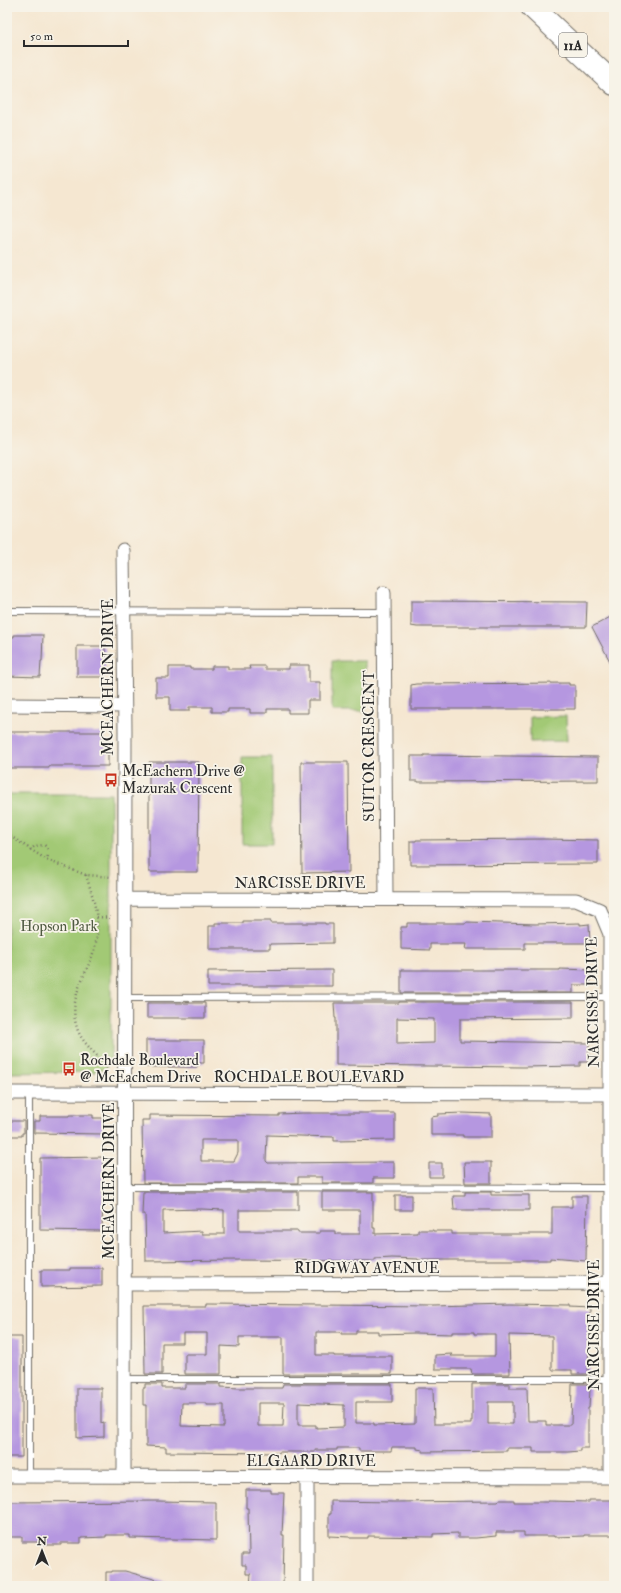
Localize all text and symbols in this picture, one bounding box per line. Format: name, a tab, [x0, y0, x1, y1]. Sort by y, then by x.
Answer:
scale bar	[24, 22, 128, 48]
text: 50 m	[30, 29, 54, 44]
road number: 11A	[559, 33, 587, 57]
street label: MCEACHERN DRIVE	[99, 598, 118, 756]
street label: SUITOR CRESCENT	[360, 670, 379, 822]
place label: McEachern Drive @ Mazurak Crescent	[122, 762, 245, 798]
bus stop icon: McEachern Drive @ Mazurak Crescent	[103, 772, 119, 788]
street label: NARCISSE DRIVE	[234, 874, 366, 893]
park label: Hopson Park	[20, 917, 98, 937]
street label: NARCISSE DRIVE	[582, 936, 604, 1068]
place label: Rochdale Boulevard @ McEachem Drive	[80, 1051, 201, 1087]
bus stop icon: Rochdale Boulevard @ McEachem Drive	[61, 1061, 77, 1077]
street label: ROCHDALE BOULEVARD	[214, 1068, 404, 1087]
street label: MCEACHERN DRIVE	[100, 1102, 119, 1260]
street label: RIDGWAY AVENUE	[294, 1259, 440, 1278]
street label: NARCISSE DRIVE	[585, 1259, 604, 1391]
street label: ELGAARD DRIVE	[246, 1452, 376, 1471]
north arrow	[22, 1531, 62, 1571]
text: N	[36, 1535, 48, 1548]

